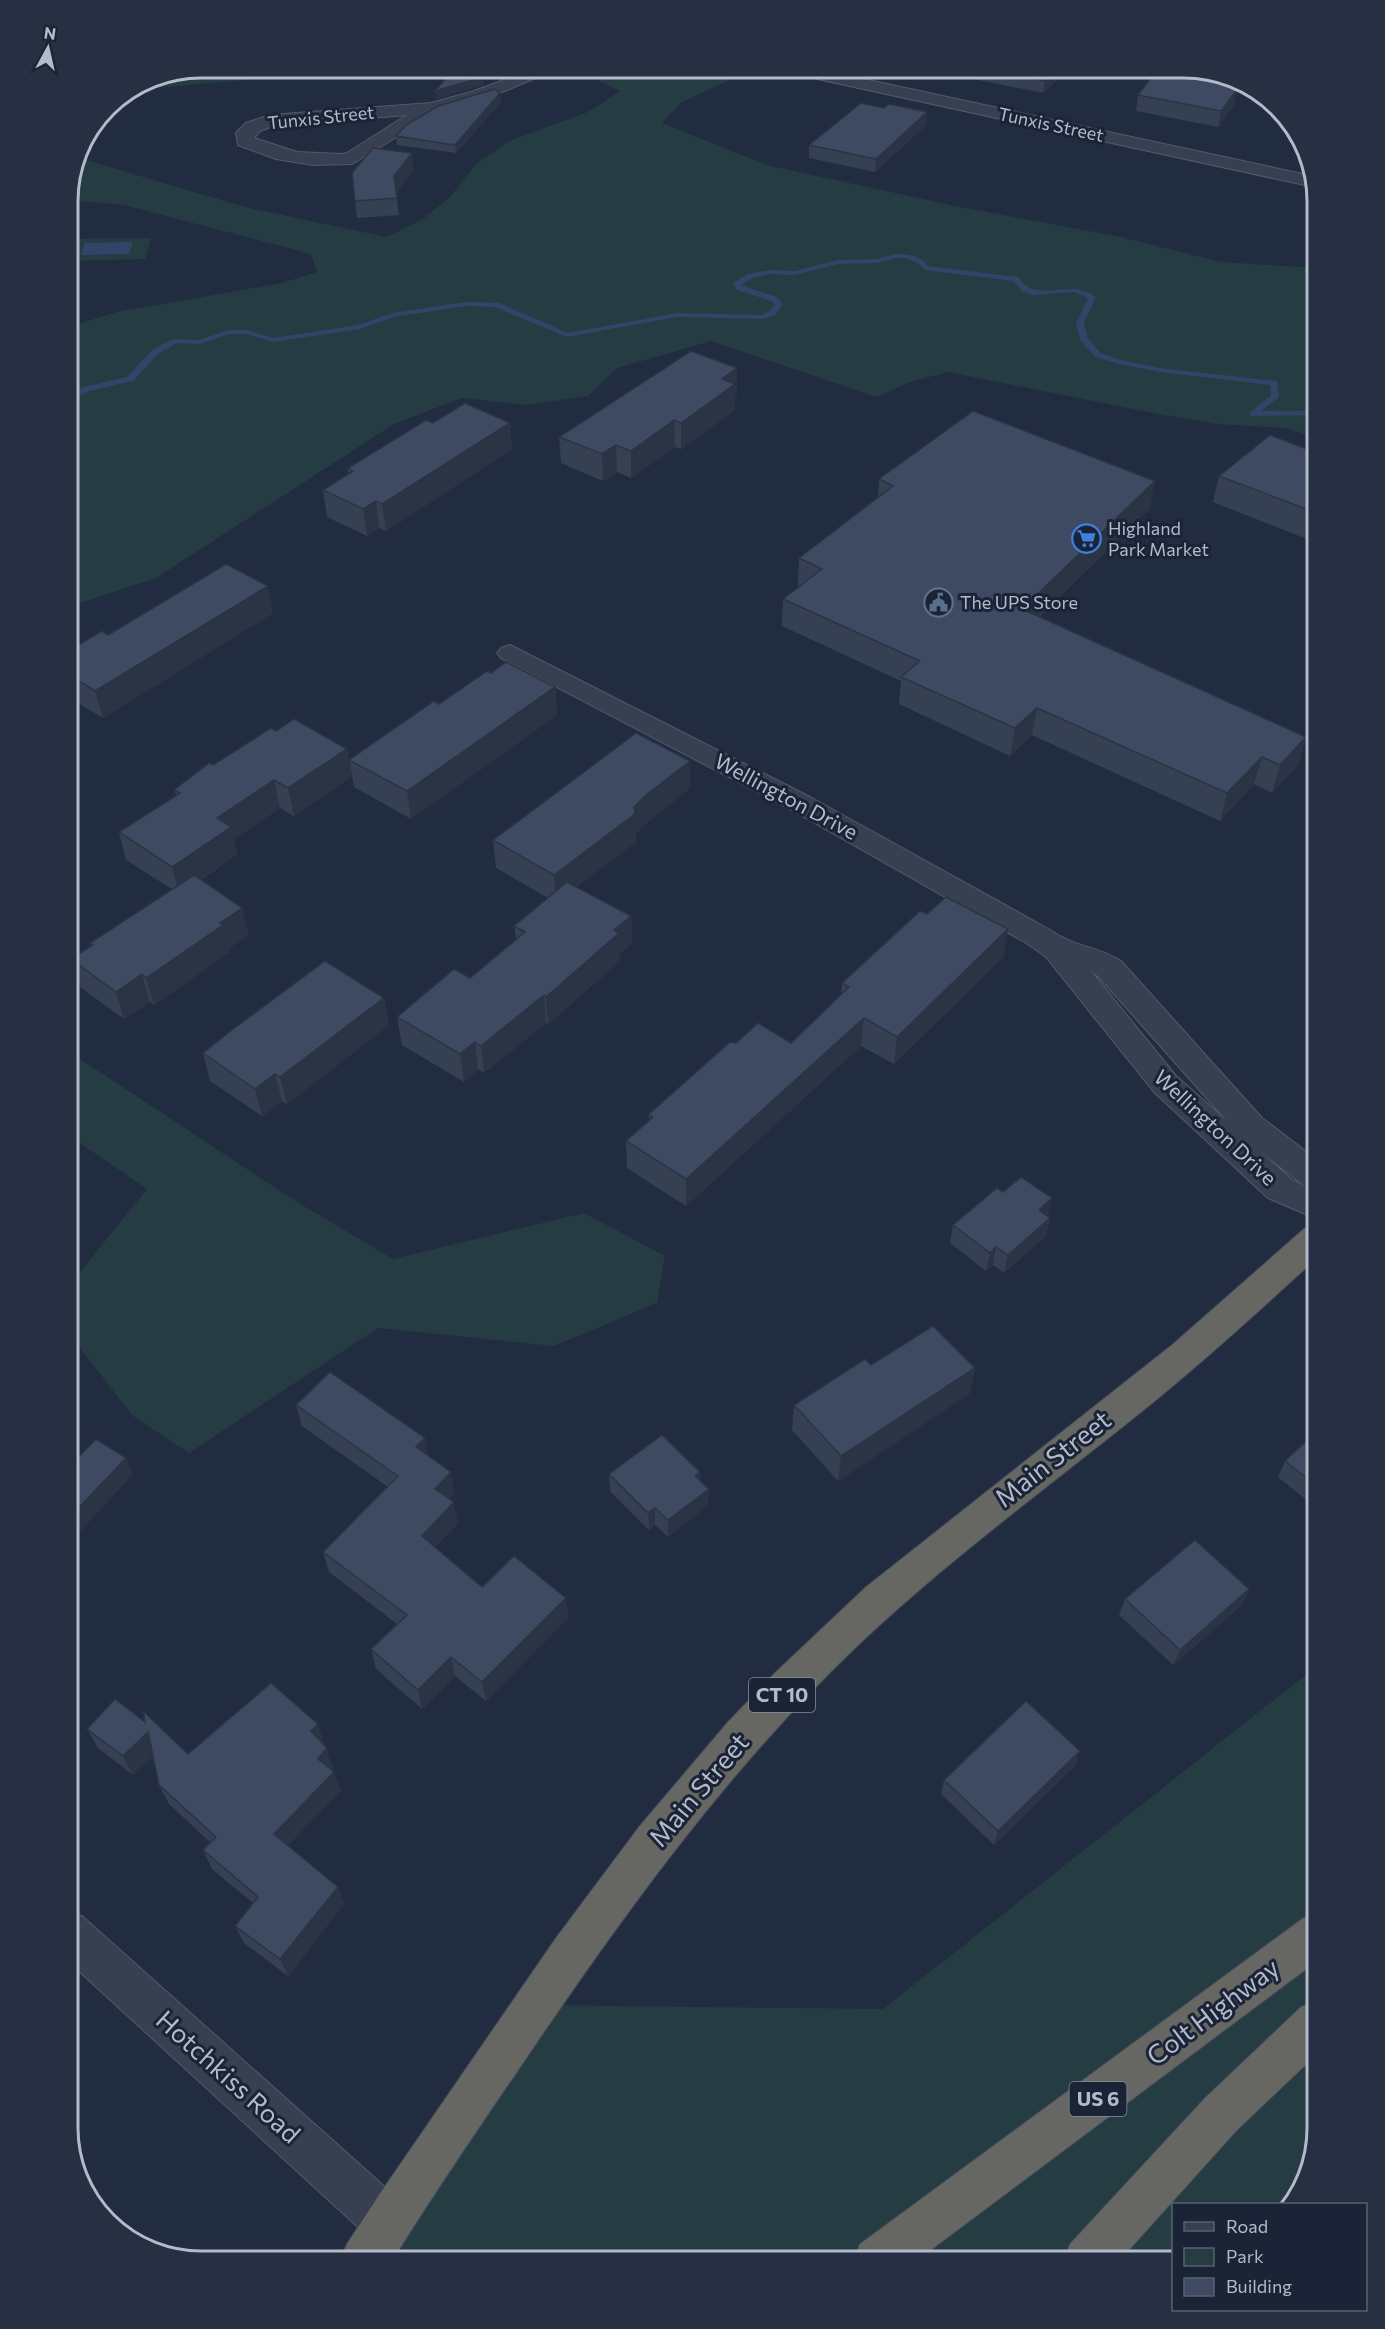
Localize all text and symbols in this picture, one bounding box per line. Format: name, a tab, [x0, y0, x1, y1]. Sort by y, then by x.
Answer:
north arrow	[18, 18, 78, 78]
text: N	[43, 22, 57, 43]
street label: Tunxis Street	[266, 100, 375, 134]
street label: Tunxis Street	[997, 102, 1106, 146]
place label: Highland Park Market	[1108, 517, 1209, 560]
supermarket icon: Highland Park Market	[1071, 523, 1103, 555]
public building icon: The UPS Store	[923, 587, 955, 619]
place label: The UPS Store	[960, 591, 1078, 613]
street label: Wellington Drive	[711, 747, 862, 844]
street label: Wellington Drive	[1150, 1064, 1282, 1190]
street label: Main Street	[988, 1403, 1116, 1513]
road number: CT 10	[749, 1678, 815, 1712]
street label: Main Street	[642, 1726, 754, 1852]
street label: Colt Highway	[1140, 1951, 1284, 2071]
street label: Hotchkiss Road	[151, 2003, 307, 2149]
road number: US 6	[1070, 2082, 1126, 2116]
legend	[1172, 2203, 1367, 2311]
text: Road	[1226, 2215, 1268, 2237]
text: Park	[1226, 2245, 1264, 2267]
text: Building	[1226, 2275, 1292, 2297]

